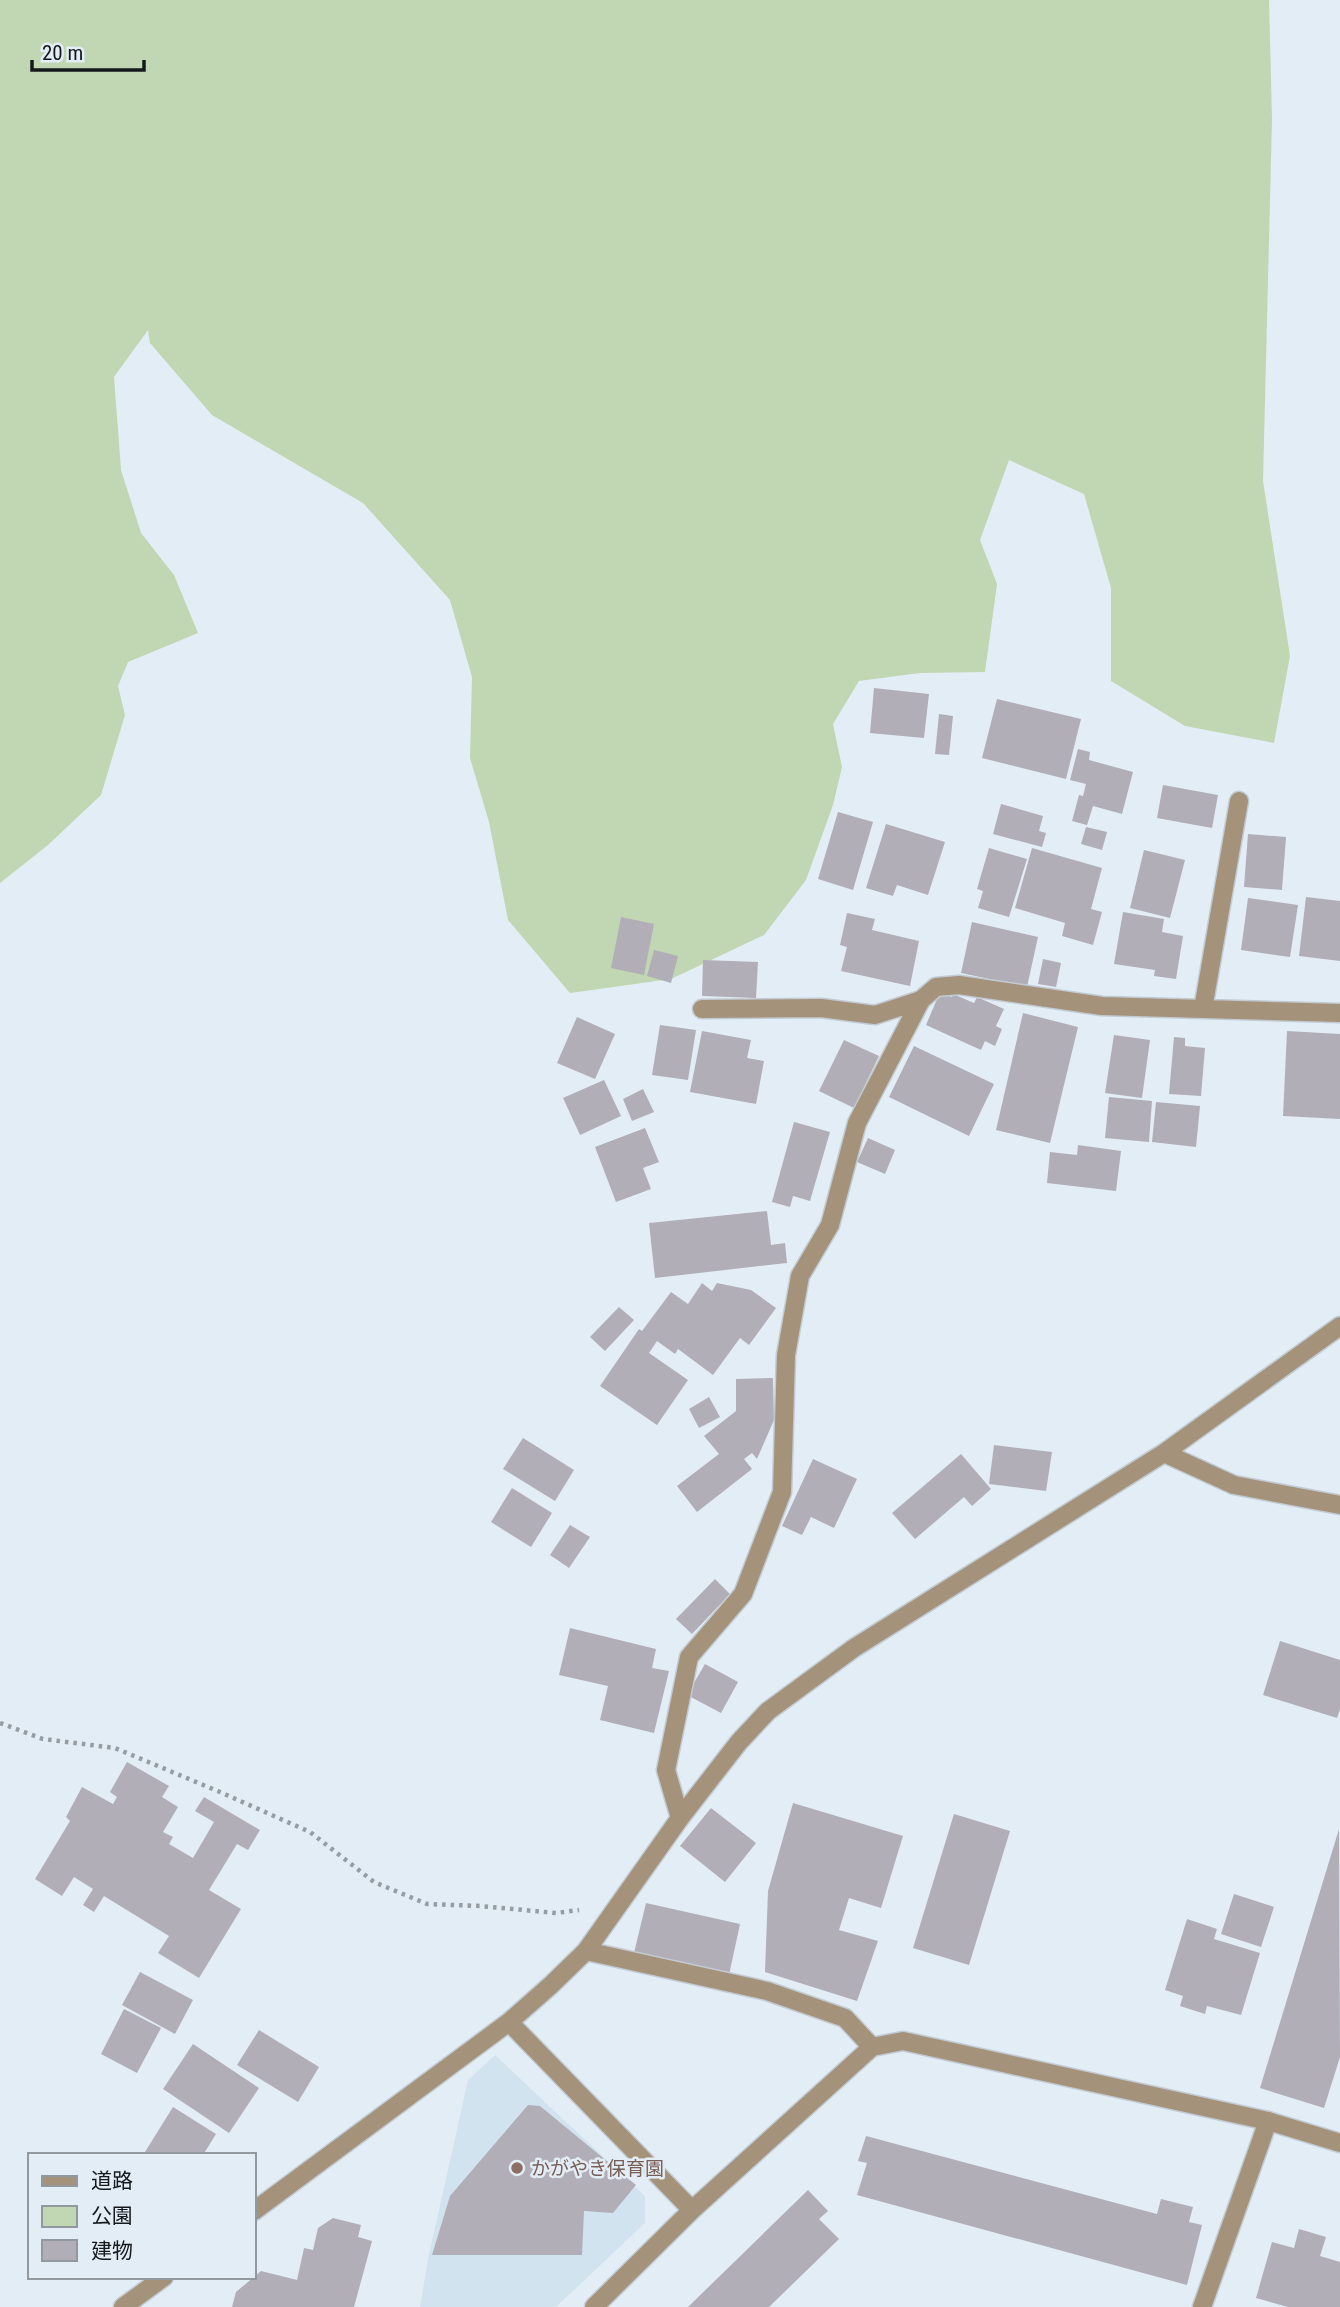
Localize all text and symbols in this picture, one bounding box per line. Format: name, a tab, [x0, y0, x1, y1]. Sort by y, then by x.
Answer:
scale bar	[32, 28, 144, 72]
text: 20 m	[42, 41, 83, 65]
legend	[28, 2153, 256, 2279]
place label: かがやき保育園	[531, 2157, 664, 2180]
marker: かがやき保育園	[509, 2160, 525, 2176]
text: 道路	[91, 2169, 133, 2193]
text: 公園	[91, 2204, 133, 2228]
text: 建物	[91, 2239, 133, 2263]

